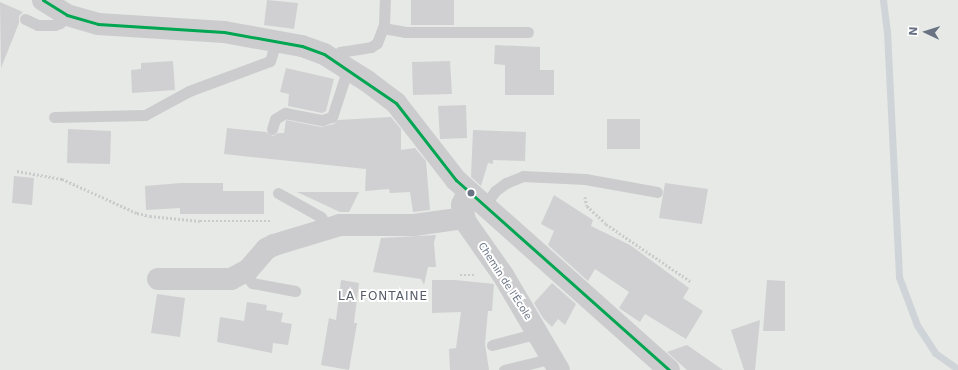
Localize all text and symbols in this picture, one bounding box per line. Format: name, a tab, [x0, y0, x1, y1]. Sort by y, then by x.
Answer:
north arrow	[906, 12, 946, 52]
text: N	[907, 26, 920, 36]
unlabelled marker	[466, 188, 476, 198]
street label: Chemin de l'École	[476, 240, 534, 322]
district label: LA FONTAINE	[338, 290, 428, 304]

